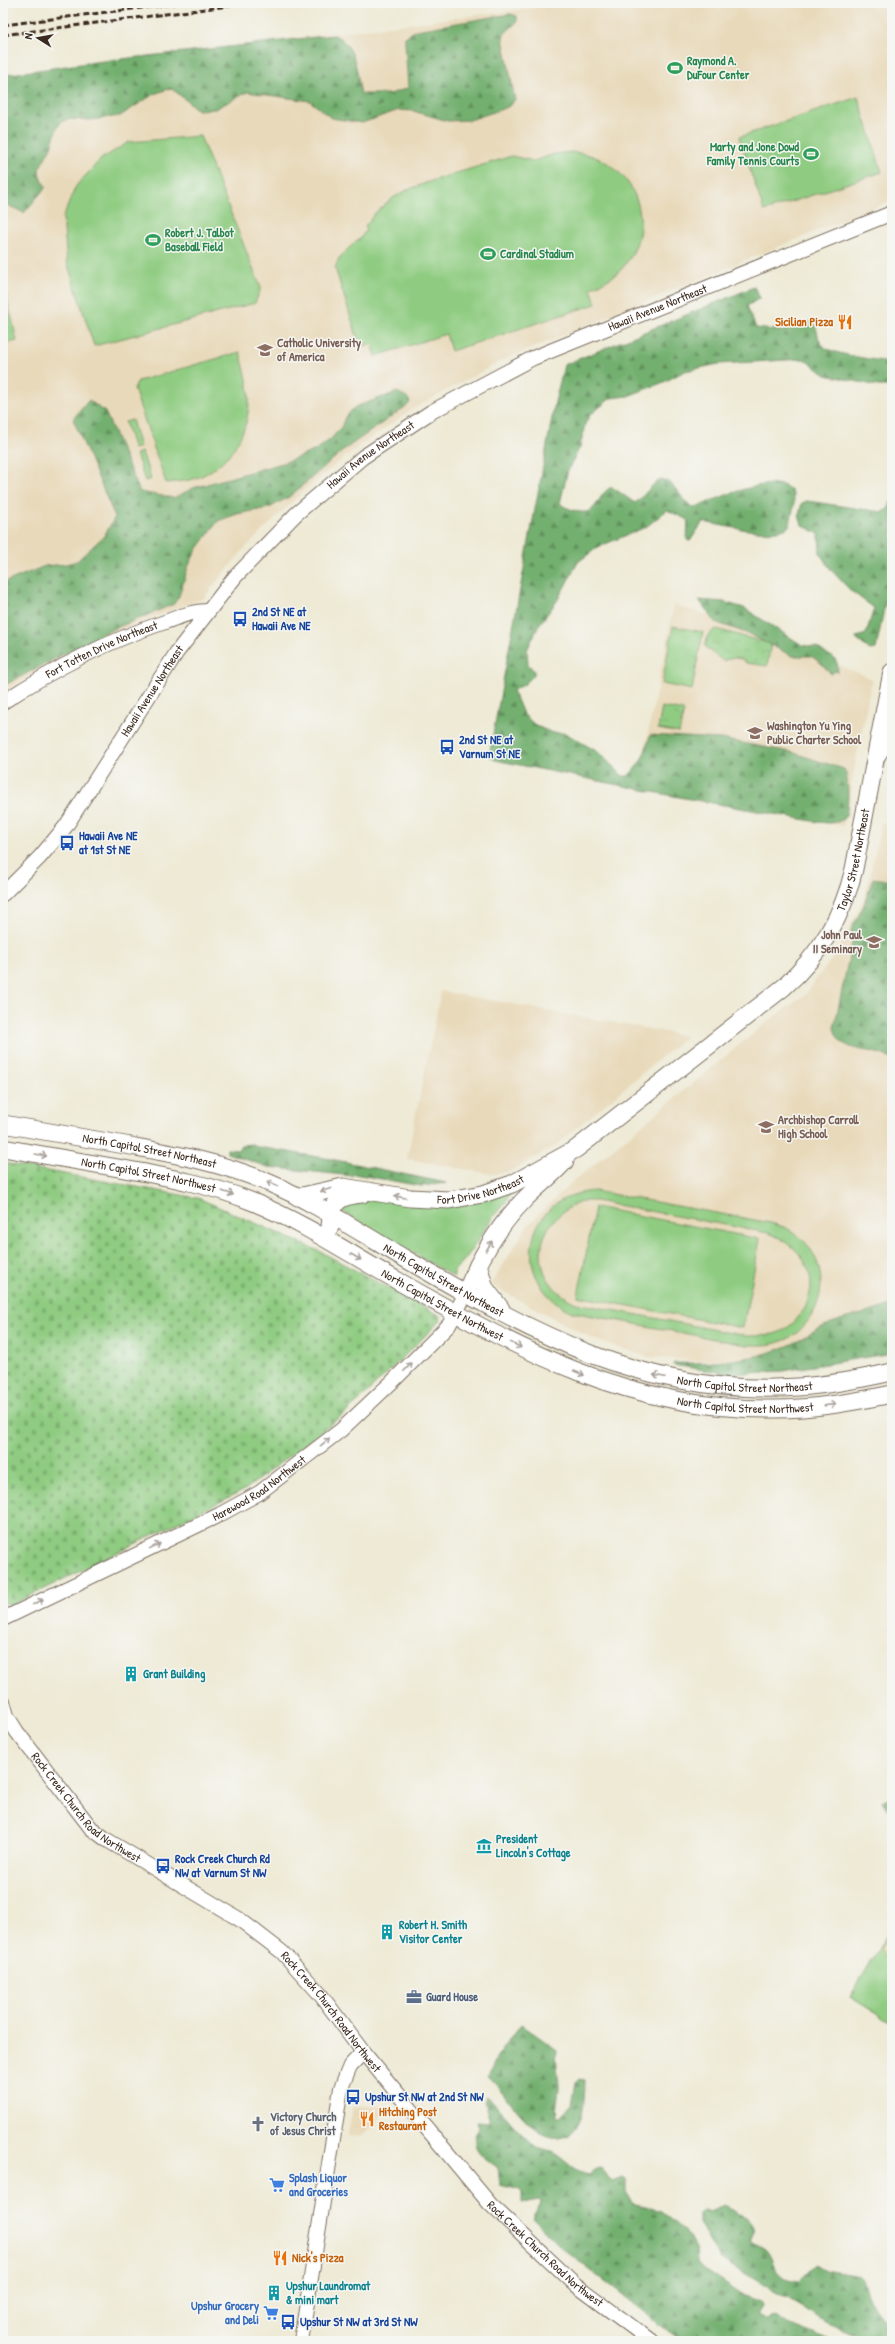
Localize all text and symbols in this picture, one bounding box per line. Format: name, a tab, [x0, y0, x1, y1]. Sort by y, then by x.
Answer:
north arrow	[18, 18, 58, 58]
text: N	[21, 32, 36, 40]
place label: Raymond A. DuFour Center	[687, 52, 750, 83]
sports icon: Raymond A. DuFour Center	[666, 59, 684, 77]
place label: Marty and Jone Dowd Family Tennis Courts	[706, 138, 799, 170]
sports icon: Marty and Jone Dowd Family Tennis Courts	[802, 145, 820, 163]
place label: Robert J. Talbot Baseball Field	[165, 224, 235, 255]
sports icon: Robert J. Talbot Baseball Field	[144, 231, 162, 249]
sports icon: Cardinal Stadium	[479, 245, 497, 263]
place label: Cardinal Stadium	[500, 245, 574, 262]
street label: Hawaii Avenue Northeast	[605, 279, 710, 335]
place label: Sicilian Pizza	[775, 313, 833, 330]
restaurant icon: Sicilian Pizza	[836, 313, 854, 331]
place label: Catholic University of America	[277, 334, 361, 365]
school or university icon: Catholic University of America	[256, 341, 274, 359]
street label: Hawaii Avenue Northeast	[323, 416, 418, 492]
place label: 2nd St NE at Hawaii Ave NE	[252, 603, 311, 634]
bus stop icon: 2nd St NE at Hawaii Ave NE	[231, 610, 249, 628]
street label: Fort Totten Drive Northeast	[41, 616, 160, 683]
street label: Hawaii Avenue Northeast	[116, 641, 188, 740]
place label: Washington Yu Ying Public Charter School	[767, 717, 862, 748]
school or university icon: Washington Yu Ying Public Charter School	[746, 724, 764, 742]
place label: 2nd St NE at Varnum St NE	[459, 731, 521, 762]
bus stop icon: 2nd St NE at Varnum St NE	[438, 738, 456, 756]
street label: Taylor Street Northeast	[832, 806, 874, 914]
place label: Hawaii Ave NE at 1st St NE	[79, 827, 138, 858]
bus stop icon: Hawaii Ave NE at 1st St NE	[58, 834, 76, 852]
place label: John Paul II Seminary	[813, 926, 863, 958]
school or university icon: John Paul II Seminary	[865, 933, 883, 951]
place label: Archbishop Carroll High School	[778, 1111, 860, 1143]
school or university icon: Archbishop Carroll High School	[757, 1118, 775, 1136]
street label: North Capitol Street Northeast	[81, 1129, 219, 1172]
one-way arrow	[35, 1151, 48, 1159]
street label: North Capitol Street Northwest	[80, 1153, 219, 1197]
street label: Fort Drive Northeast	[436, 1170, 528, 1208]
one-way arrow	[266, 1180, 278, 1187]
one-way arrow	[320, 1187, 333, 1194]
one-way arrow	[221, 1189, 233, 1197]
one-way arrow	[394, 1192, 407, 1200]
street label: North Capitol Street Northeast	[380, 1239, 508, 1321]
one-way arrow	[485, 1241, 493, 1252]
one-way arrow	[350, 1253, 362, 1261]
street label: North Capitol Street Northwest	[378, 1264, 507, 1345]
one-way arrow	[509, 1342, 521, 1349]
one-way arrow	[403, 1362, 413, 1372]
one-way arrow	[573, 1370, 585, 1377]
street label: North Capitol Street Northeast	[676, 1371, 814, 1396]
one-way arrow	[653, 1372, 666, 1380]
street label: North Capitol Street Northwest	[676, 1392, 815, 1417]
one-way arrow	[823, 1401, 836, 1409]
one-way arrow	[320, 1438, 331, 1447]
street label: Harewood Road Northwest	[209, 1451, 310, 1525]
one-way arrow	[149, 1542, 161, 1549]
one-way arrow	[32, 1598, 44, 1605]
building icon: Grant Building	[122, 1665, 140, 1683]
place label: Grant Building	[143, 1665, 206, 1683]
street label: Rock Creek Church Road Northwest	[28, 1749, 145, 1867]
place label: President Lincoln's Cottage	[496, 1830, 571, 1862]
museum icon: President Lincoln's Cottage	[475, 1837, 493, 1855]
place label: Rock Creek Church Rd NW at Varnum St NW	[175, 1850, 270, 1881]
bus stop icon: Rock Creek Church Rd NW at Varnum St NW	[154, 1857, 172, 1875]
place label: Robert H. Smith Visitor Center	[399, 1916, 468, 1947]
building icon: Robert H. Smith Visitor Center	[378, 1923, 396, 1941]
street label: Rock Creek Church Road Northwest	[277, 1947, 386, 2076]
office icon: Guard House	[405, 1988, 423, 2006]
place label: Guard House	[426, 1988, 478, 2005]
bus stop icon: Upshur St NW at 2nd St NW	[344, 2088, 362, 2106]
place label: Upshur St NW at 2nd St NW	[365, 2088, 484, 2106]
place label: Hitching Post Restaurant	[379, 2103, 438, 2134]
place label: Victory Church of Jesus Christ	[270, 2108, 337, 2139]
restaurant icon: Hitching Post Restaurant	[358, 2110, 376, 2128]
church icon: Victory Church of Jesus Christ	[249, 2115, 267, 2133]
place label: Splash Liquor and Groceries	[289, 2169, 348, 2200]
supermarket icon: Splash Liquor and Groceries	[268, 2176, 286, 2194]
street label: Rock Creek Church Road Northwest	[484, 2197, 608, 2311]
restaurant icon: Nick's Pizza	[271, 2249, 289, 2267]
place label: Nick's Pizza	[292, 2249, 344, 2266]
place label: Upshur Laundromat & mini mart	[286, 2277, 371, 2308]
building icon: Upshur Laundromat & mini mart	[265, 2284, 283, 2302]
place label: Upshur Grocery and Deli	[191, 2297, 259, 2328]
supermarket icon: Upshur Grocery and Deli	[262, 2304, 280, 2322]
bus stop icon: Upshur St NW at 3rd St NW	[279, 2313, 297, 2331]
place label: Upshur St NW at 3rd St NW	[300, 2313, 418, 2331]

